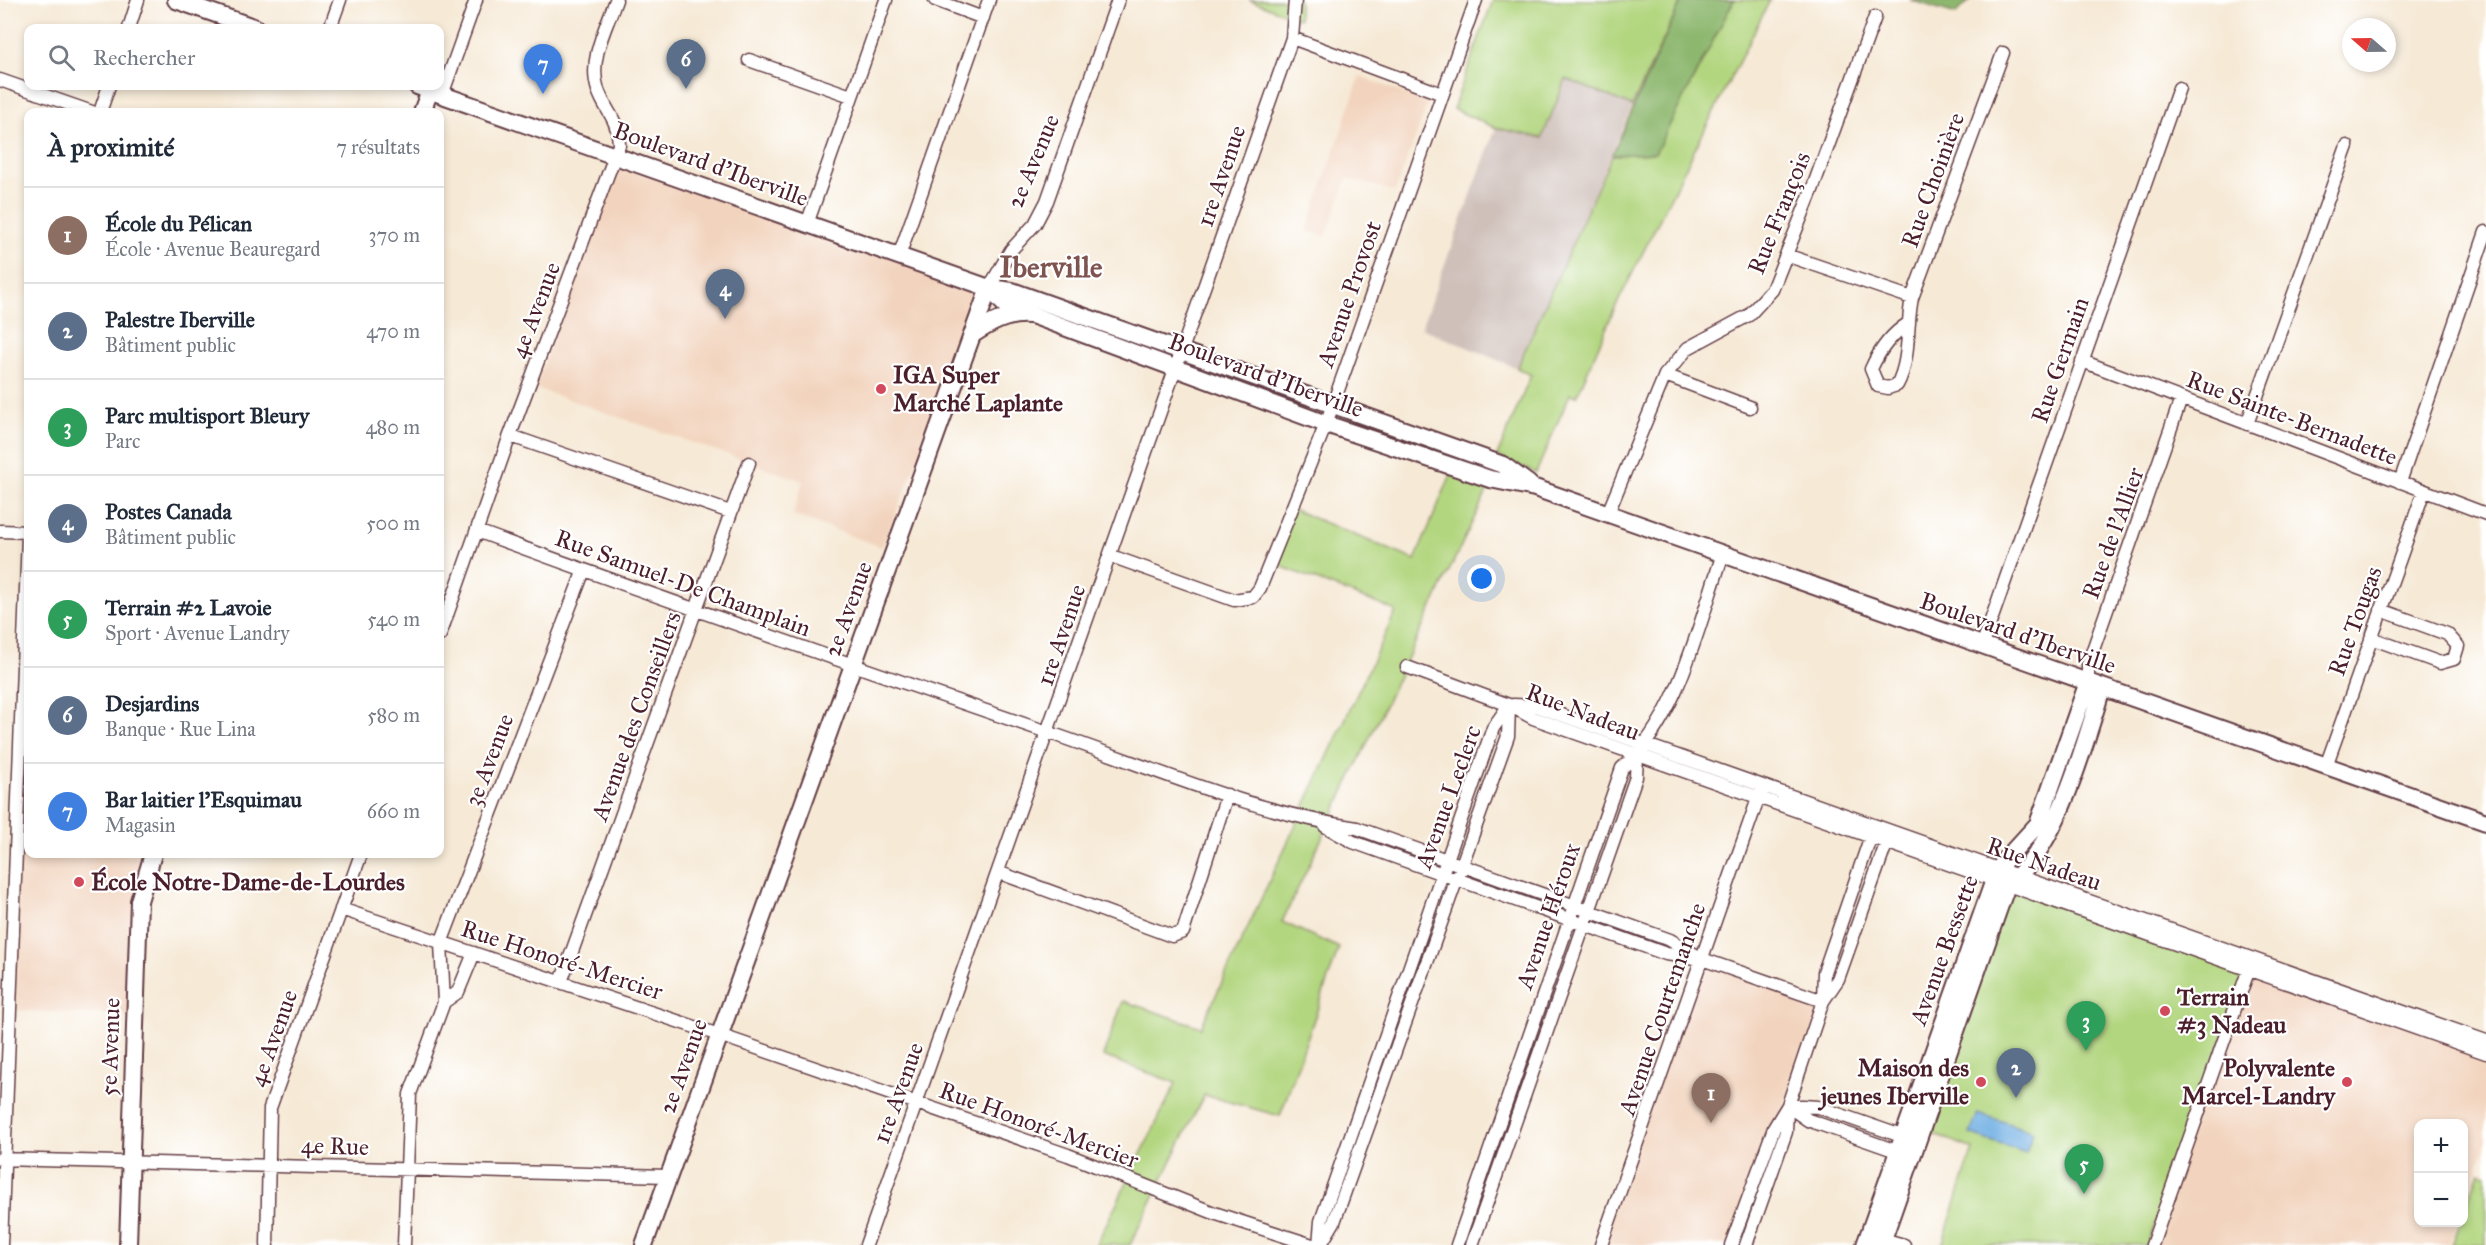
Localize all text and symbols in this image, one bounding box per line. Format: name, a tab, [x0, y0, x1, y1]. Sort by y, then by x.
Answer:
north arrow	[2342, 18, 2396, 72]
search box	[24, 24, 444, 90]
pin: 6	[666, 40, 706, 89]
icon: search	[45, 41, 78, 74]
text: Rechercher	[93, 44, 195, 71]
pin: 7	[524, 44, 562, 94]
street label: Rue Choinière	[1895, 108, 1971, 252]
street label: 2e Avenue	[1000, 110, 1066, 212]
street label: Boulevard d'Iberville	[609, 115, 813, 213]
street label: 1re Avenue	[1190, 121, 1252, 231]
text: À proximité	[48, 131, 174, 163]
text: 7 résultats	[336, 135, 420, 159]
street label: Rue François	[1741, 147, 1817, 279]
text: École du Pélican	[105, 210, 252, 237]
street label: Avenue Provost	[1310, 216, 1388, 372]
text: 1	[64, 223, 71, 247]
text: 370 m	[369, 223, 420, 247]
text: École · Avenue Beauregard	[105, 237, 321, 261]
district label: Iberville	[1000, 249, 1103, 285]
street label: 4e Avenue	[503, 258, 567, 362]
pin: 4	[706, 270, 744, 319]
street label: Rue Germain	[2024, 293, 2096, 427]
text: Palestre Iberville	[105, 306, 255, 333]
text: 2	[63, 319, 72, 343]
text: 470 m	[366, 319, 420, 343]
street label: Boulevard d'Iberville	[1164, 326, 1368, 424]
text: Bâtiment public	[105, 333, 236, 357]
place label: IGA Super Marché Laplante	[893, 360, 1063, 418]
street label: Rue Sainte-Bernadette	[2182, 364, 2402, 472]
marker: IGA Super Marché Laplante	[874, 382, 888, 396]
text: Parc multisport Bleury	[105, 402, 309, 429]
text: 3	[64, 415, 72, 439]
text: 480 m	[365, 415, 420, 439]
text: Parc	[105, 429, 140, 453]
street label: Rue de l'Allier	[2075, 463, 2151, 603]
text: Postes Canada	[105, 498, 232, 525]
text: 4	[62, 511, 73, 535]
text: 500 m	[366, 511, 420, 535]
street label: Rue Samuel-De Champlain	[551, 523, 815, 643]
text: Bâtiment public	[105, 525, 236, 549]
street label: 2e Avenue	[817, 557, 879, 661]
street label: Rue Tougas	[2321, 562, 2389, 680]
your location	[1467, 564, 1496, 593]
street label: 1re Avenue	[1030, 580, 1092, 690]
street label: Boulevard d'Iberville	[1916, 585, 2120, 681]
text: Terrain #2 Lavoie	[105, 594, 272, 621]
text: 5	[63, 607, 72, 631]
text: 540 m	[367, 607, 420, 631]
street label: Avenue des Conseillers	[584, 607, 688, 826]
text: Sport · Avenue Landry	[105, 621, 290, 645]
street label: Rue Nadeau	[1522, 677, 1644, 747]
text: Desjardins	[105, 690, 199, 717]
text: 6	[62, 703, 73, 727]
text: 580 m	[367, 703, 420, 727]
street label: 3e Avenue	[458, 709, 520, 811]
text: Banque · Rue Lina	[105, 717, 256, 741]
street label: Avenue Leclerc	[1408, 721, 1488, 874]
text: Bar laitier l'Esquimau	[105, 786, 302, 813]
text: 7	[62, 799, 73, 823]
text: 660 m	[367, 799, 420, 823]
text: Magasin	[105, 813, 175, 837]
street label: Rue Nadeau	[1983, 830, 2106, 898]
street label: Avenue Héroux	[1509, 839, 1587, 994]
place label: École Notre-Dame-de-Lourdes	[91, 866, 405, 897]
street label: Avenue Bessette	[1903, 871, 1985, 1030]
marker: École Notre-Dame-de-Lourdes	[72, 875, 86, 889]
street label: Avenue Courtemanche	[1611, 899, 1712, 1120]
street label: Rue Honoré-Mercier	[457, 913, 667, 1007]
place label: Terrain #3 Nadeau	[2176, 982, 2287, 1040]
street label: 4e Avenue	[242, 986, 304, 1090]
street label: 5e Avenue	[93, 997, 127, 1097]
pin: 3	[2066, 1002, 2106, 1051]
marker: Terrain #3 Nadeau	[2158, 1004, 2172, 1018]
street label: 2e Avenue	[652, 1014, 714, 1118]
street label: 1re Avenue	[866, 1038, 930, 1148]
pin: 2	[1996, 1048, 2036, 1098]
place label: Maison des jeunes Iberville	[1817, 1053, 1969, 1111]
place label: Polyvalente Marcel-Landry	[2182, 1053, 2337, 1111]
pin: 1	[1692, 1074, 1730, 1123]
street label: Rue Honoré-Mercier	[935, 1075, 1143, 1175]
marker: Maison des jeunes Iberville	[1974, 1075, 1988, 1089]
marker: Polyvalente Marcel-Landry	[2340, 1075, 2354, 1089]
map controls	[2414, 1119, 2468, 1227]
button: +	[2414, 1119, 2468, 1173]
street label: 4e Rue	[300, 1130, 370, 1162]
pin: 5	[2064, 1144, 2104, 1194]
button: −	[2414, 1173, 2468, 1227]

